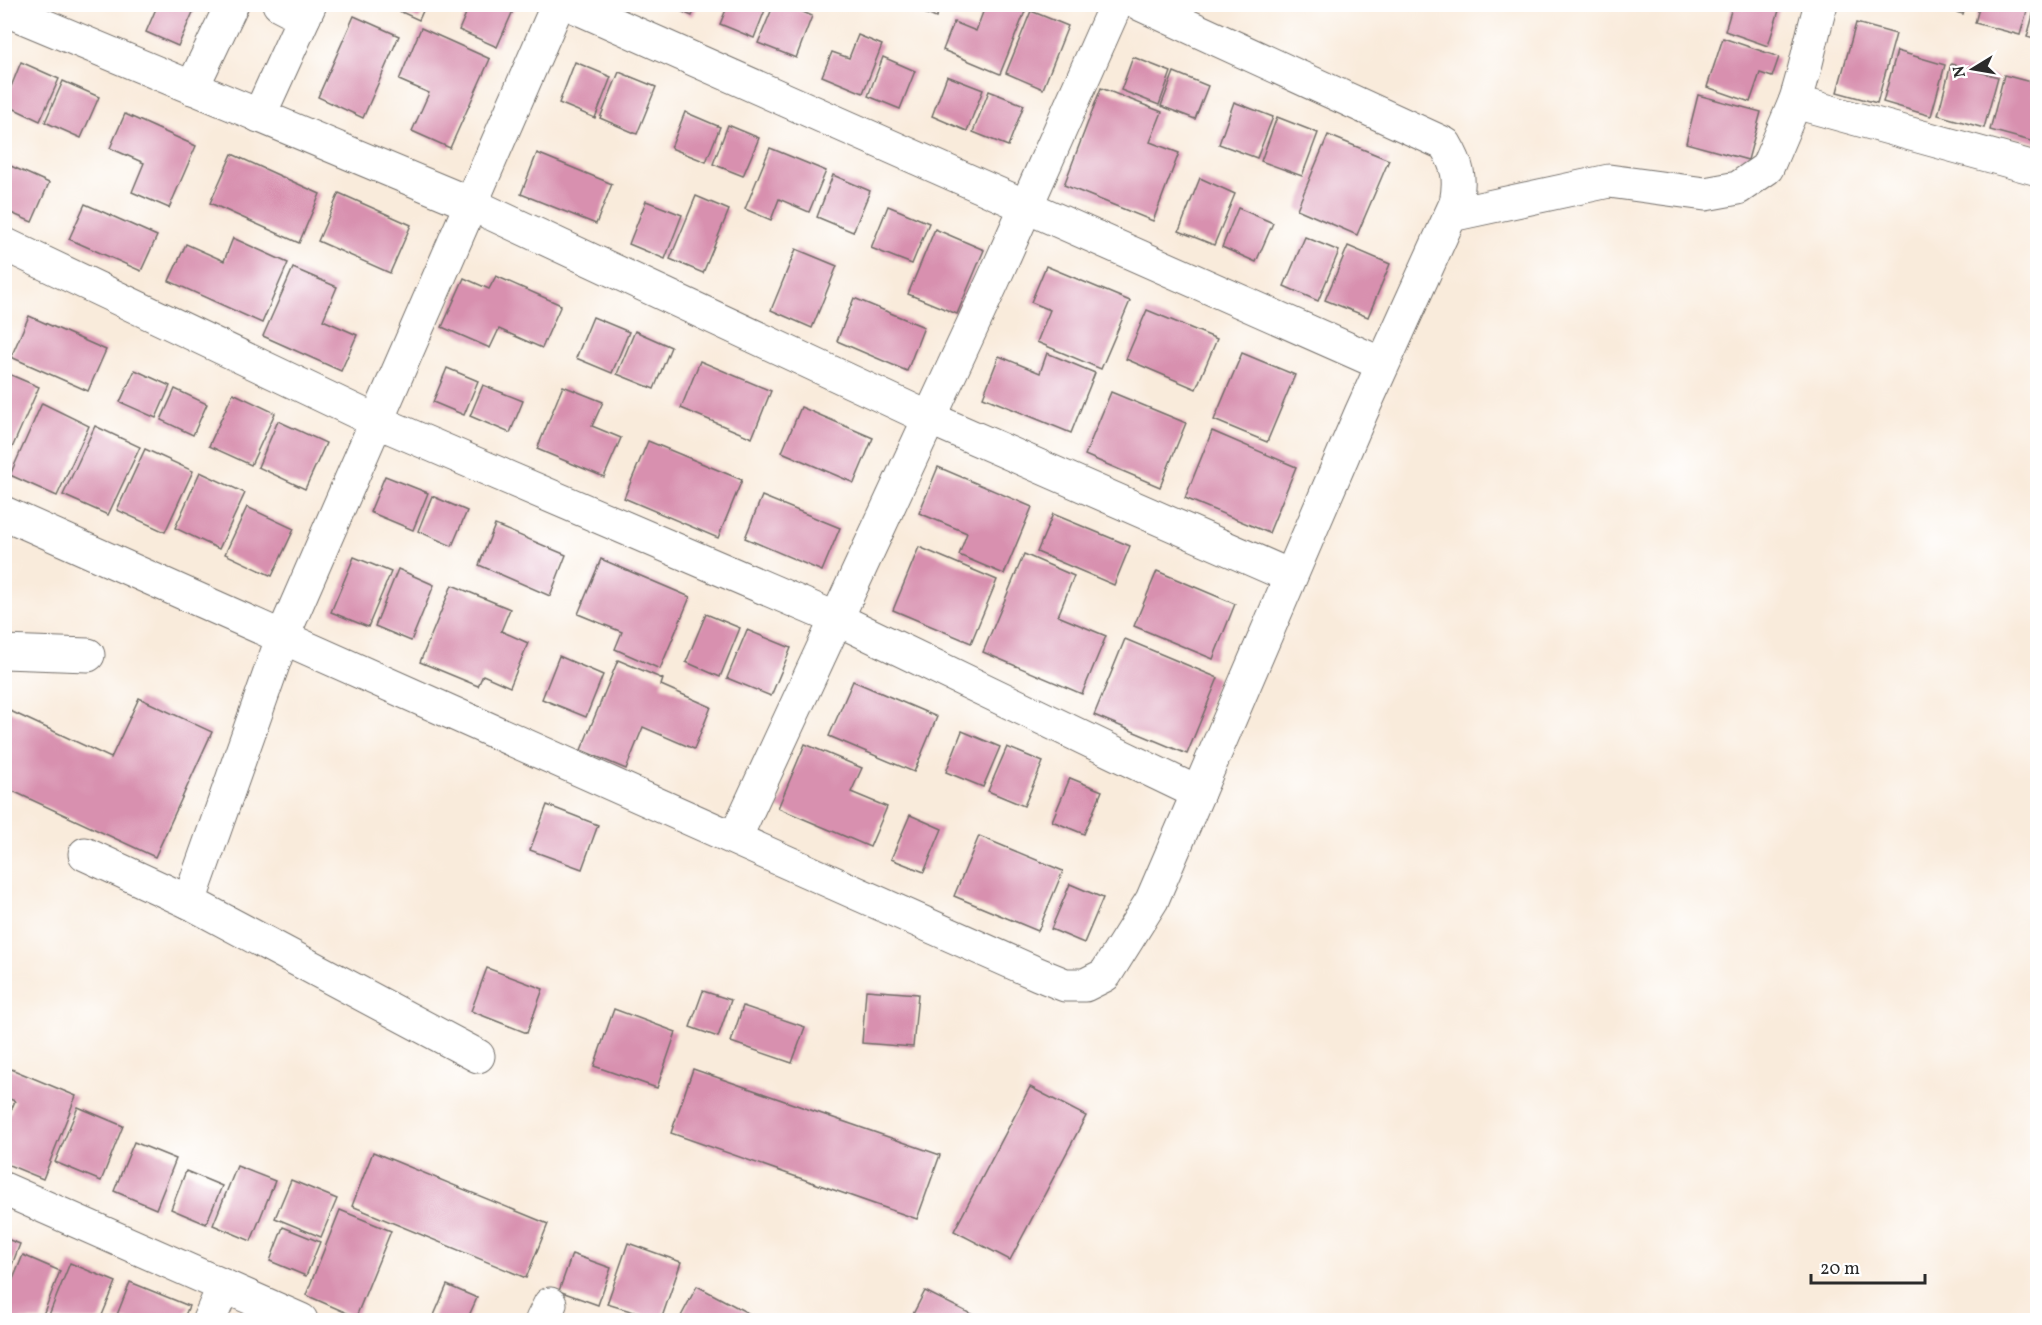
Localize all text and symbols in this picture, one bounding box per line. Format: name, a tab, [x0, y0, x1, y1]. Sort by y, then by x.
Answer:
north arrow	[1943, 39, 2003, 99]
text: N	[1948, 63, 1972, 79]
scale bar	[1811, 1247, 1925, 1285]
text: 20 m	[1820, 1257, 1860, 1282]

